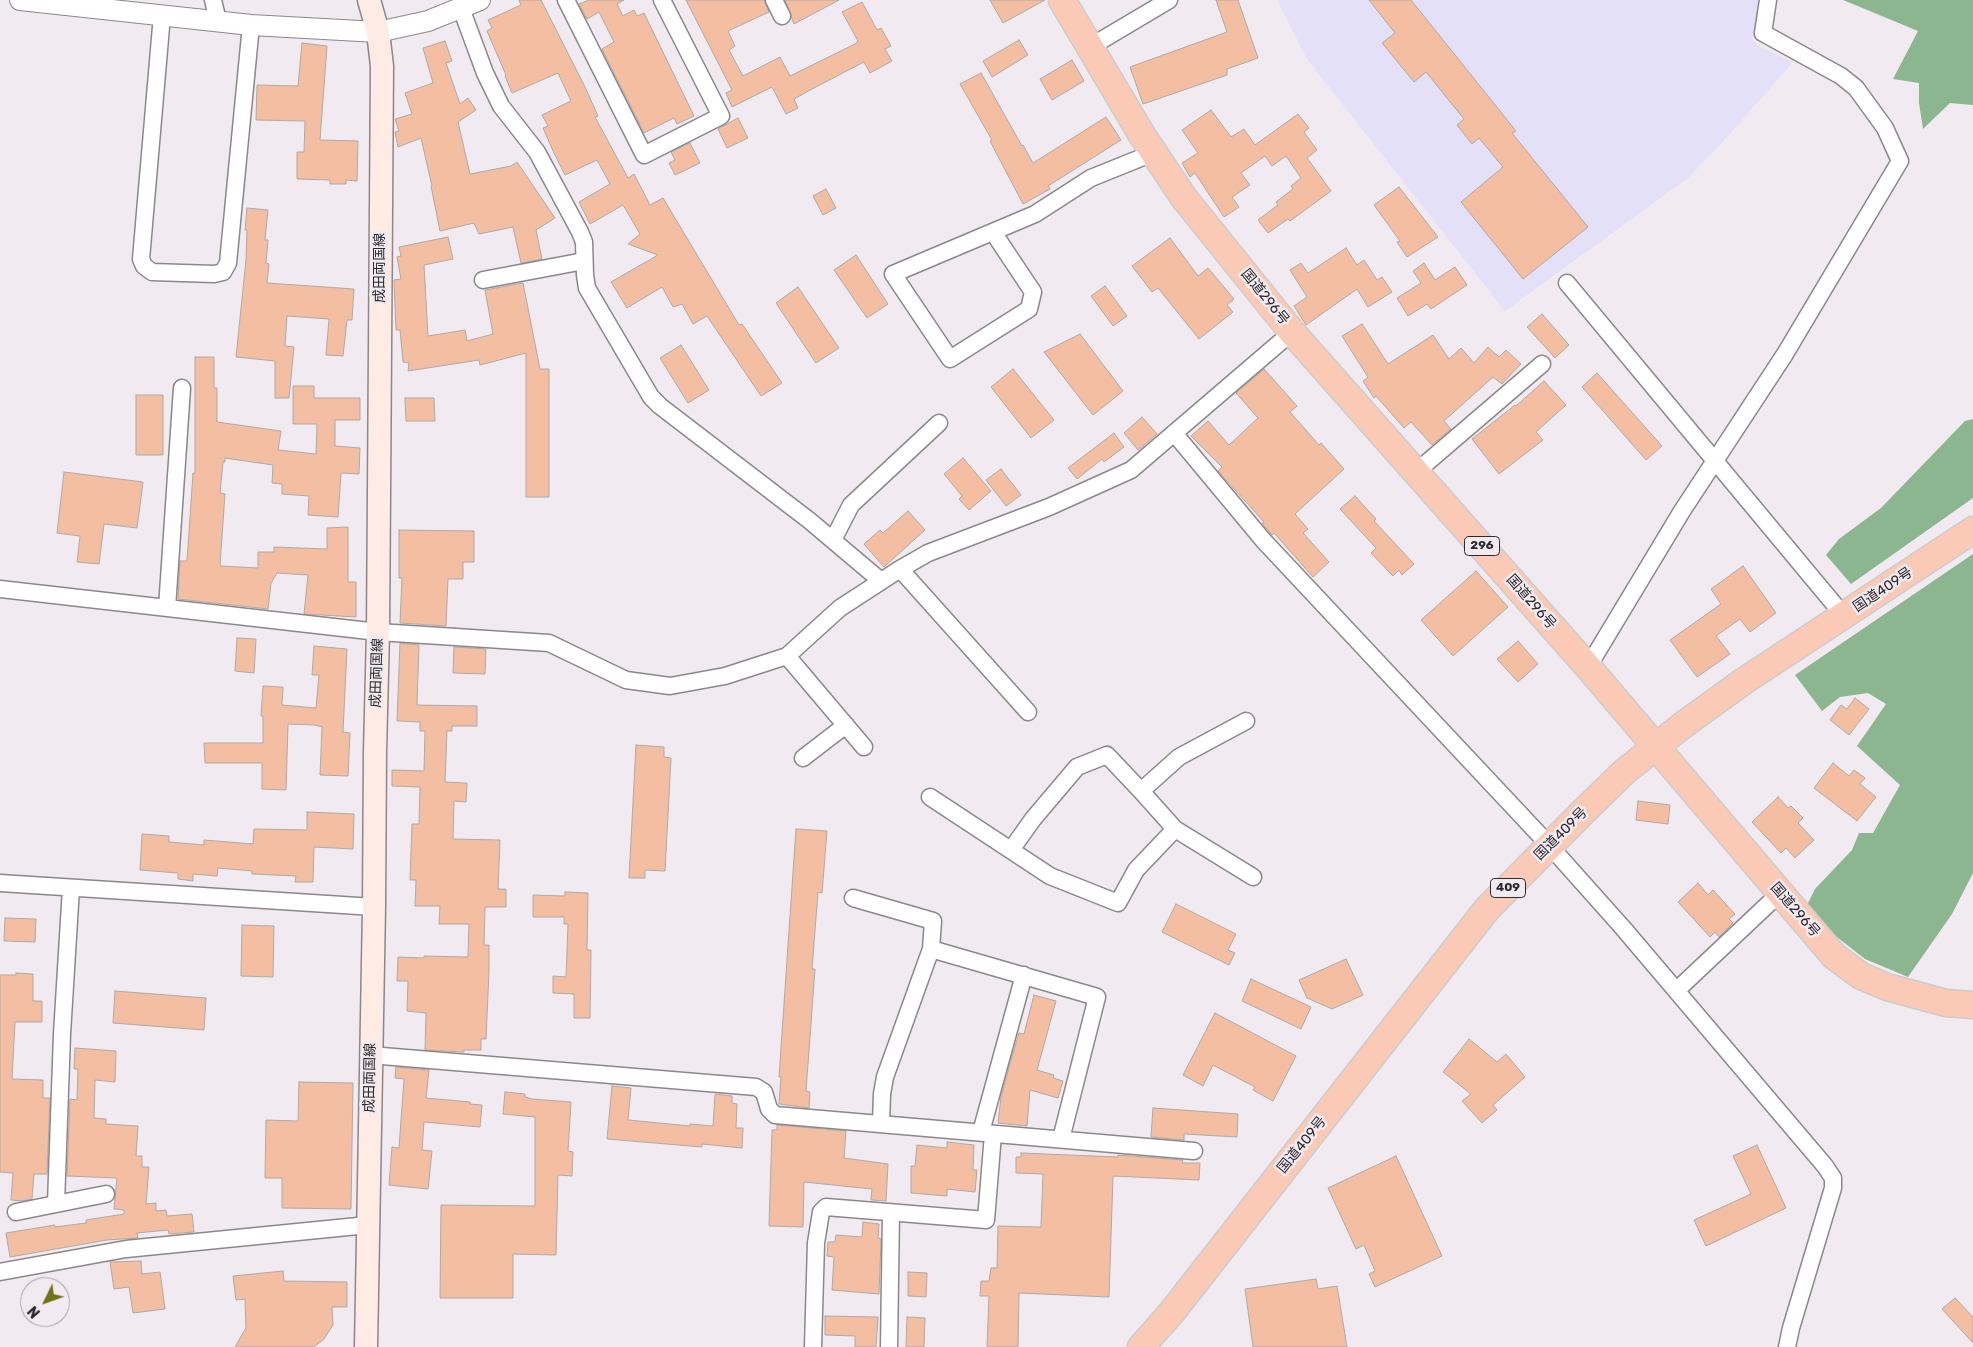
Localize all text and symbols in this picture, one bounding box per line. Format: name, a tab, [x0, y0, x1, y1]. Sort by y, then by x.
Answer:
street label: 成田両国線	[372, 233, 388, 303]
street label: 国道296号	[1237, 266, 1293, 328]
road number: 296	[1464, 536, 1500, 556]
street label: 国道409号	[1850, 564, 1916, 616]
street label: 国道296号	[1503, 571, 1559, 633]
street label: 成田両国線	[367, 638, 387, 708]
street label: 国道409号	[1531, 804, 1591, 864]
road number: 409	[1490, 878, 1526, 898]
street label: 国道296号	[1767, 879, 1823, 941]
street label: 成田両国線	[361, 1043, 379, 1113]
street label: 国道409号	[1274, 1113, 1330, 1177]
north arrow	[20, 1277, 70, 1327]
text: N	[25, 1302, 44, 1321]

